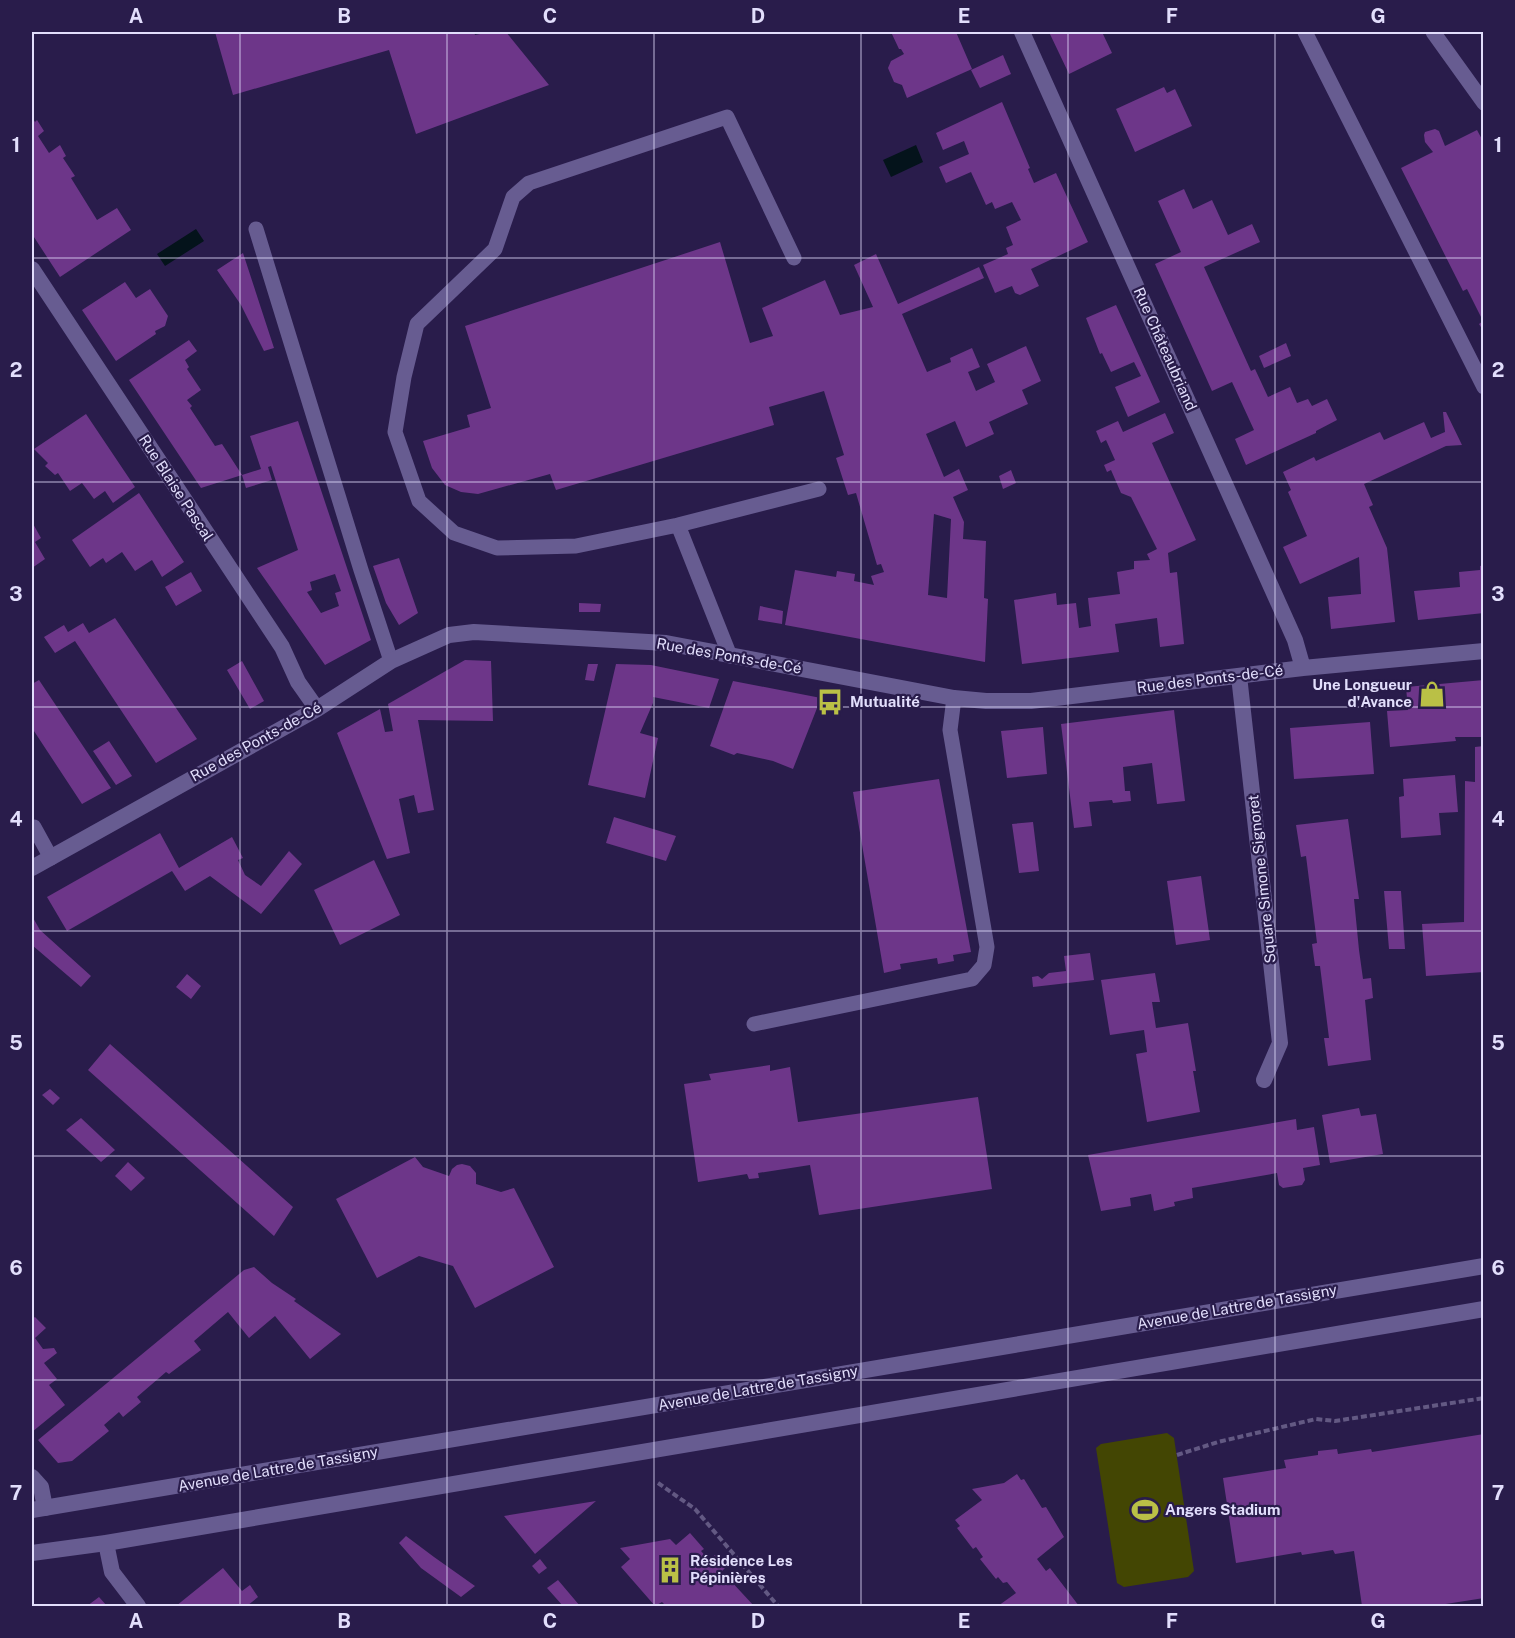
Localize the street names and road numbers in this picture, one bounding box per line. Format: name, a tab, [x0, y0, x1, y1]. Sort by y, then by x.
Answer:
street label: Rue Châteaubriand	[1131, 284, 1200, 413]
street label: Rue Blaise Pascal	[136, 431, 217, 544]
street label: Rue des Ponts-de-Cé	[655, 634, 803, 677]
street label: Rue des Ponts-de-Cé	[1136, 661, 1284, 696]
street label: Rue des Ponts-de-Cé	[187, 698, 324, 785]
street label: Square Simone Signoret	[1244, 794, 1279, 964]
street label: Avenue de Lattre de Tassigny	[1136, 1281, 1338, 1332]
street label: Avenue de Lattre de Tassigny	[657, 1362, 859, 1413]
street label: Avenue de Lattre de Tassigny	[177, 1443, 379, 1494]

